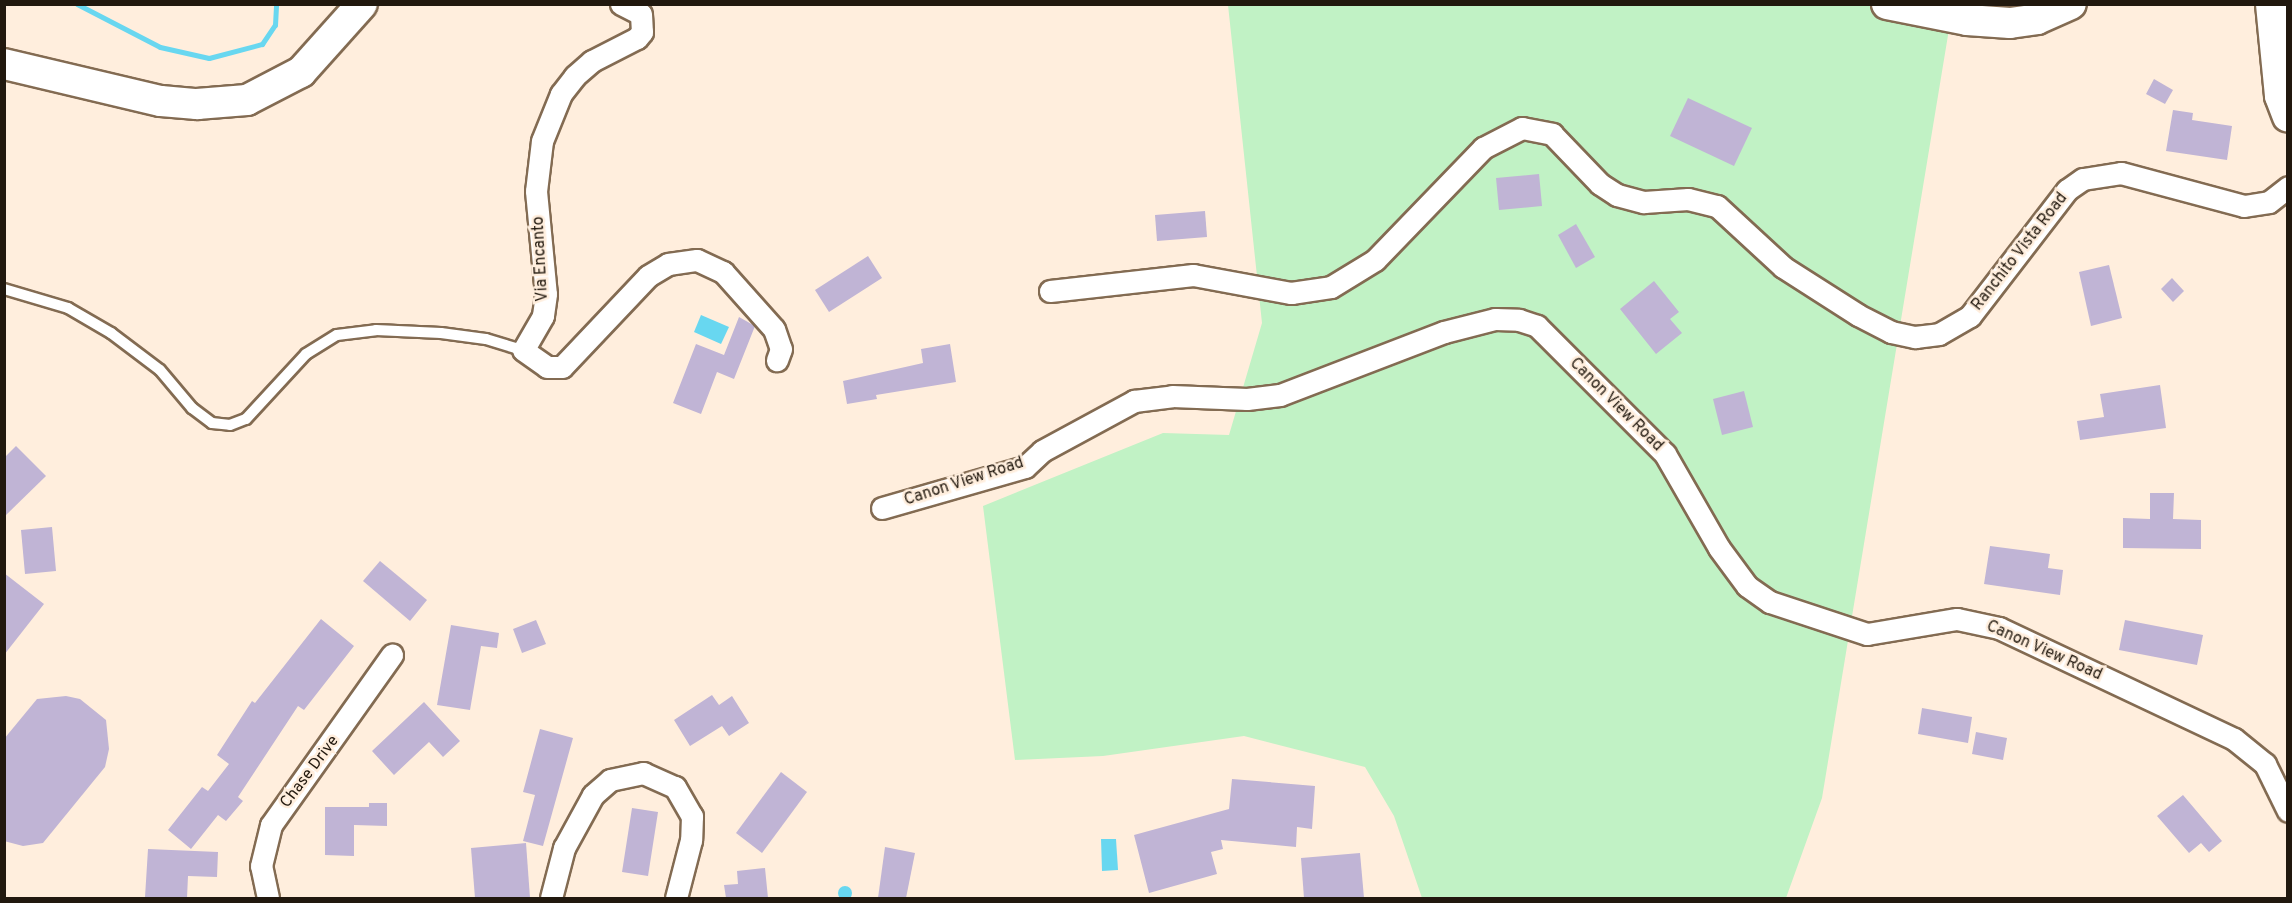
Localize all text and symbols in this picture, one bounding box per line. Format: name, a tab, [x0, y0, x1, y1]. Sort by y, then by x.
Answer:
street label: Ranchito Vista Road	[1968, 189, 2072, 315]
street label: Via Encanto	[529, 216, 553, 302]
street label: Canon View Road	[1565, 354, 1667, 456]
street label: Canon View Road	[902, 454, 1026, 510]
street label: Canon View Road	[1983, 617, 2105, 685]
street label: Chase Drive	[277, 732, 343, 812]

